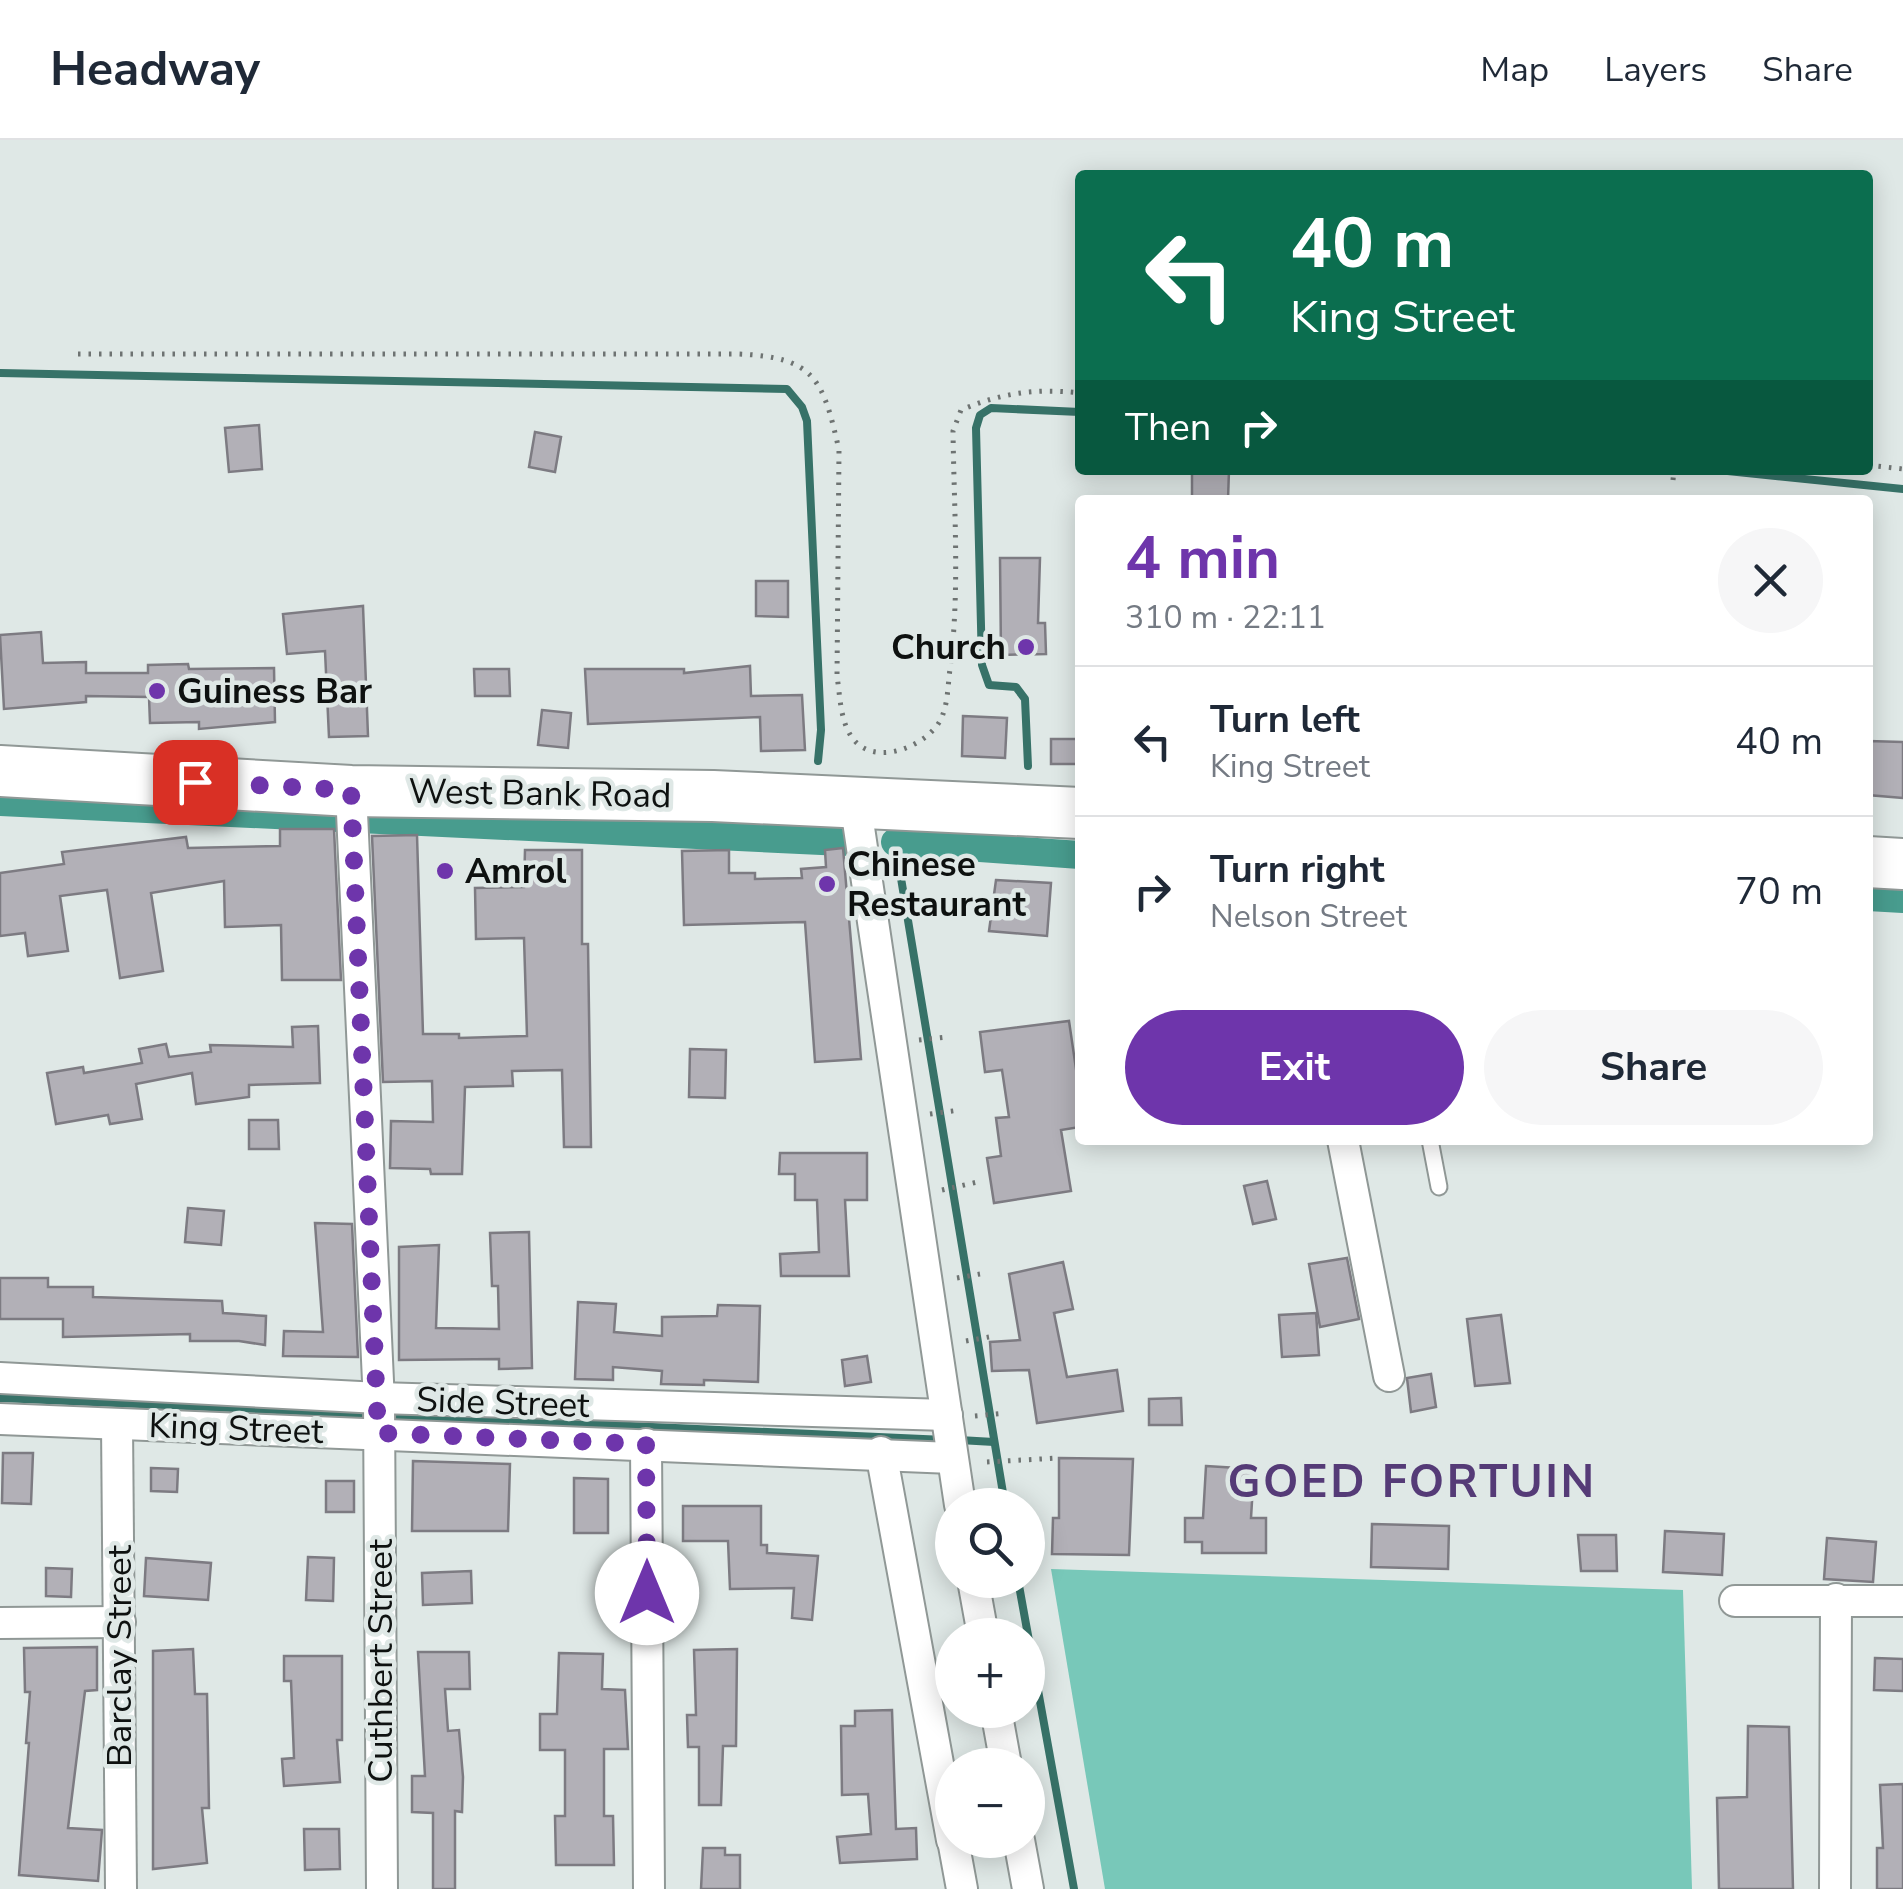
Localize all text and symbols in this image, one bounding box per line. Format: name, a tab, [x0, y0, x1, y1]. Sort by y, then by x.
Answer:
text: Headway	[50, 36, 260, 102]
text: Map	[1480, 46, 1549, 93]
text: Layers	[1604, 46, 1707, 93]
text: Share	[1762, 46, 1853, 93]
text: 40 m	[1290, 196, 1454, 292]
icon: left	[1125, 210, 1255, 340]
text: King Street	[1290, 287, 1515, 348]
icon: right	[1231, 400, 1286, 455]
text: Then	[1125, 402, 1211, 453]
text: 4 min	[1125, 517, 1280, 599]
button: close	[1718, 528, 1823, 633]
text: 310 m · 22:11	[1125, 596, 1326, 639]
place label: Church	[891, 624, 1006, 671]
marker: Church	[1015, 636, 1037, 658]
place label: Guiness Bar	[177, 668, 372, 715]
marker: Guiness Bar	[146, 680, 168, 702]
text: Turn left	[1210, 694, 1360, 745]
icon: left	[1125, 714, 1180, 769]
text: 40 m	[1735, 716, 1823, 767]
pin	[153, 740, 238, 825]
text: King Street	[1210, 745, 1370, 788]
icon: arrive	[168, 755, 223, 810]
street label: West Bank Road	[408, 768, 672, 819]
place label: Chinese Restaurant	[847, 841, 1026, 928]
text: Turn right	[1210, 844, 1385, 895]
place label: Amrol	[465, 848, 567, 895]
marker: Amrol	[434, 860, 456, 882]
icon: right	[1125, 864, 1180, 919]
text: 70 m	[1735, 866, 1823, 917]
marker: Chinese Restaurant	[816, 873, 838, 895]
text: Nelson Street	[1210, 895, 1407, 938]
button: Exit	[1125, 1010, 1464, 1125]
button: Share	[1484, 1010, 1823, 1125]
street label: Side Street	[416, 1376, 591, 1429]
street label: King Street	[148, 1402, 325, 1455]
district label: GOED FORTUIN	[1227, 1452, 1597, 1513]
map controls	[935, 1488, 1045, 1858]
button: search	[935, 1488, 1045, 1598]
street label: Cuthbert Street	[357, 1538, 404, 1783]
position arrow	[595, 1541, 699, 1645]
street label: Barclay Street	[96, 1544, 143, 1767]
button: +	[935, 1618, 1045, 1728]
button: −	[935, 1748, 1045, 1858]

